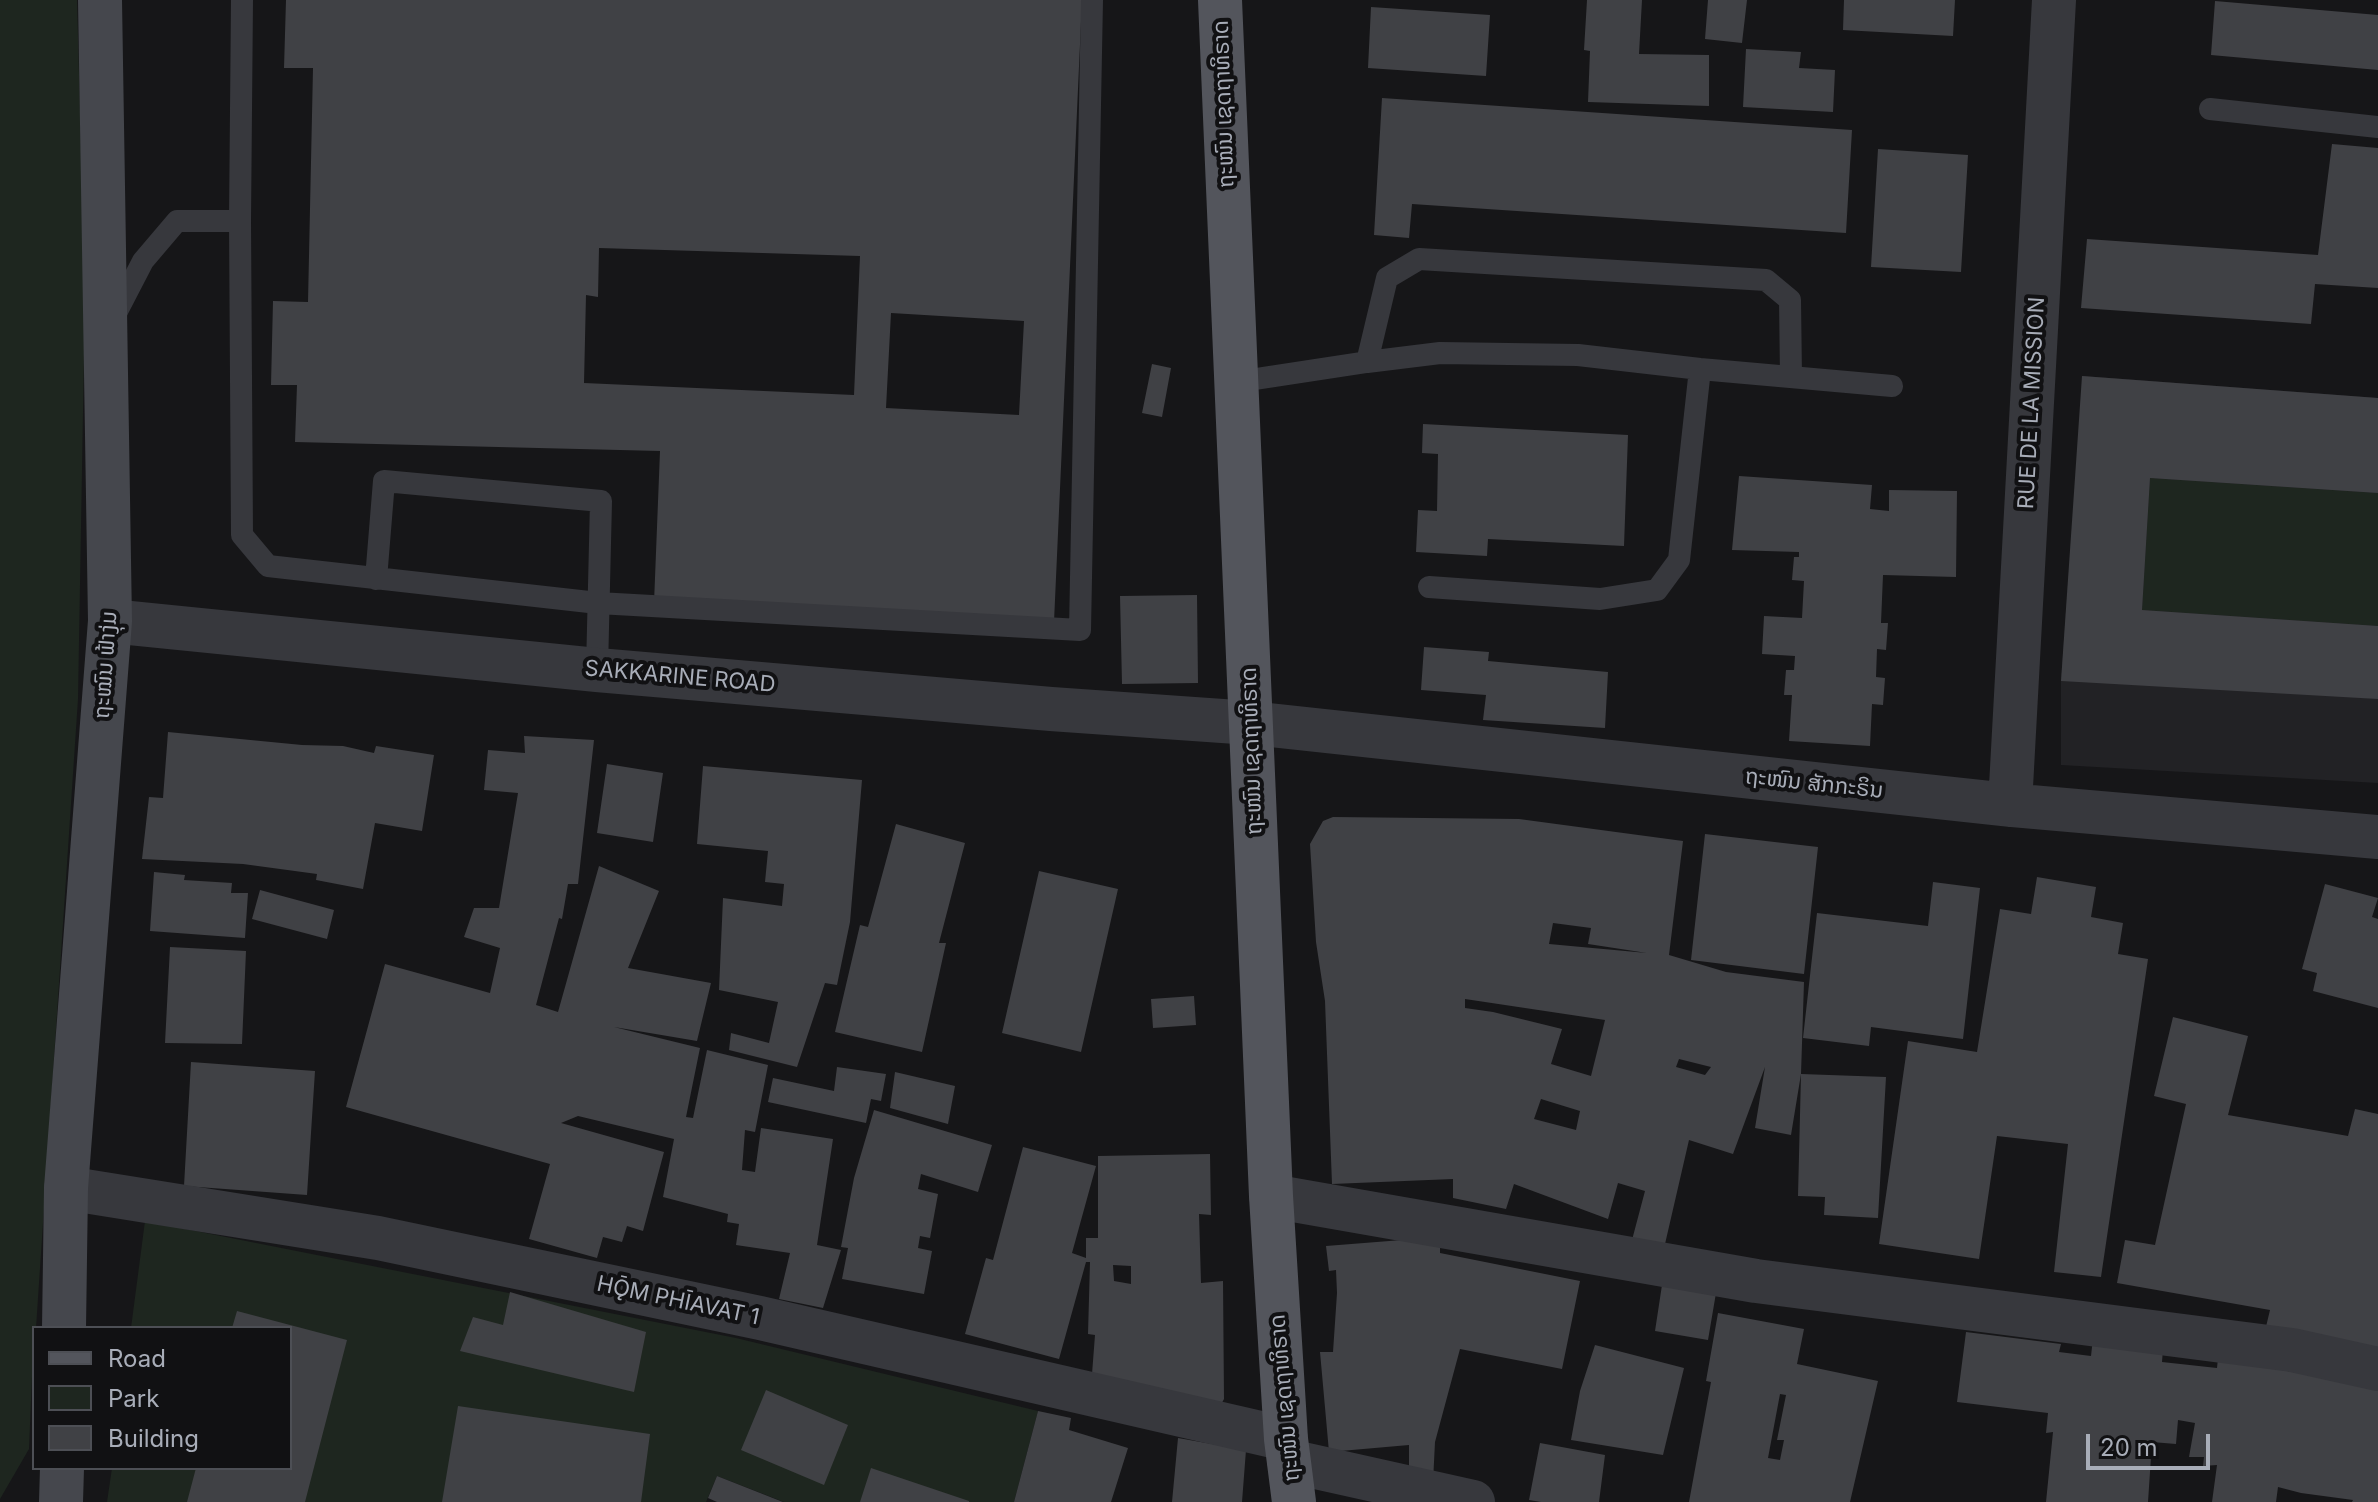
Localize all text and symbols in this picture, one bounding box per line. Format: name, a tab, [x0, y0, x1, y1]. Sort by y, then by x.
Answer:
street label: ຖະໜົນ ເຊດຖາທິຣາດ	[1208, 20, 1240, 188]
street label: RUE DE LA MISSION	[2013, 296, 2051, 510]
street label: ຖະໝົນ ຟ້າງຸ່ມ	[89, 610, 123, 720]
street label: SAKKARINE ROAD	[584, 656, 776, 698]
street label: ຖະໜົນ ເຊດຖາທິຣາດ	[1236, 667, 1268, 835]
street label: ຖະໜົນ ສັກກະຣິນ	[1744, 764, 1884, 804]
street label: HǬM PHĪAVAT 1	[594, 1271, 762, 1331]
street label: ຖະໜົນ ເຊດຖາທິຣາດ	[1265, 1313, 1305, 1483]
legend	[32, 1326, 292, 1470]
text: Road	[108, 1344, 166, 1373]
text: Park	[108, 1384, 159, 1413]
scale bar	[2090, 1418, 2214, 1468]
text: Building	[108, 1424, 199, 1453]
text: 20 m	[2100, 1433, 2158, 1462]

